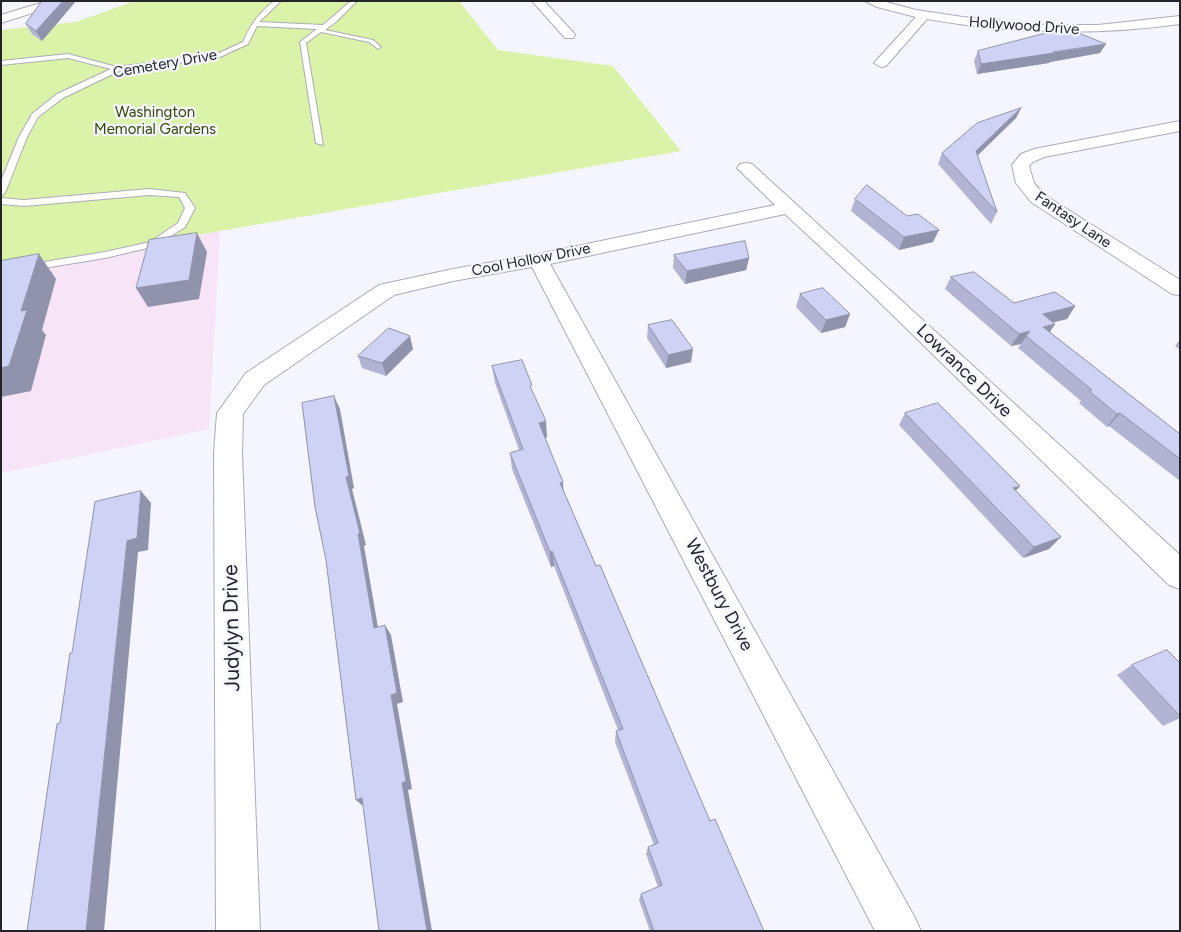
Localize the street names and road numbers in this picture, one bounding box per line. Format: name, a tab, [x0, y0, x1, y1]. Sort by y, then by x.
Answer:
street label: Hollywood Drive	[968, 13, 1080, 39]
street label: Cemetery Drive	[112, 46, 218, 82]
street label: Fantasy Lane	[1032, 188, 1114, 252]
street label: Cool Hollow Drive	[470, 240, 592, 280]
street label: Lowrance Drive	[912, 320, 1016, 422]
street label: Westbury Drive	[680, 535, 758, 655]
street label: Judylyn Drive	[218, 564, 246, 692]

